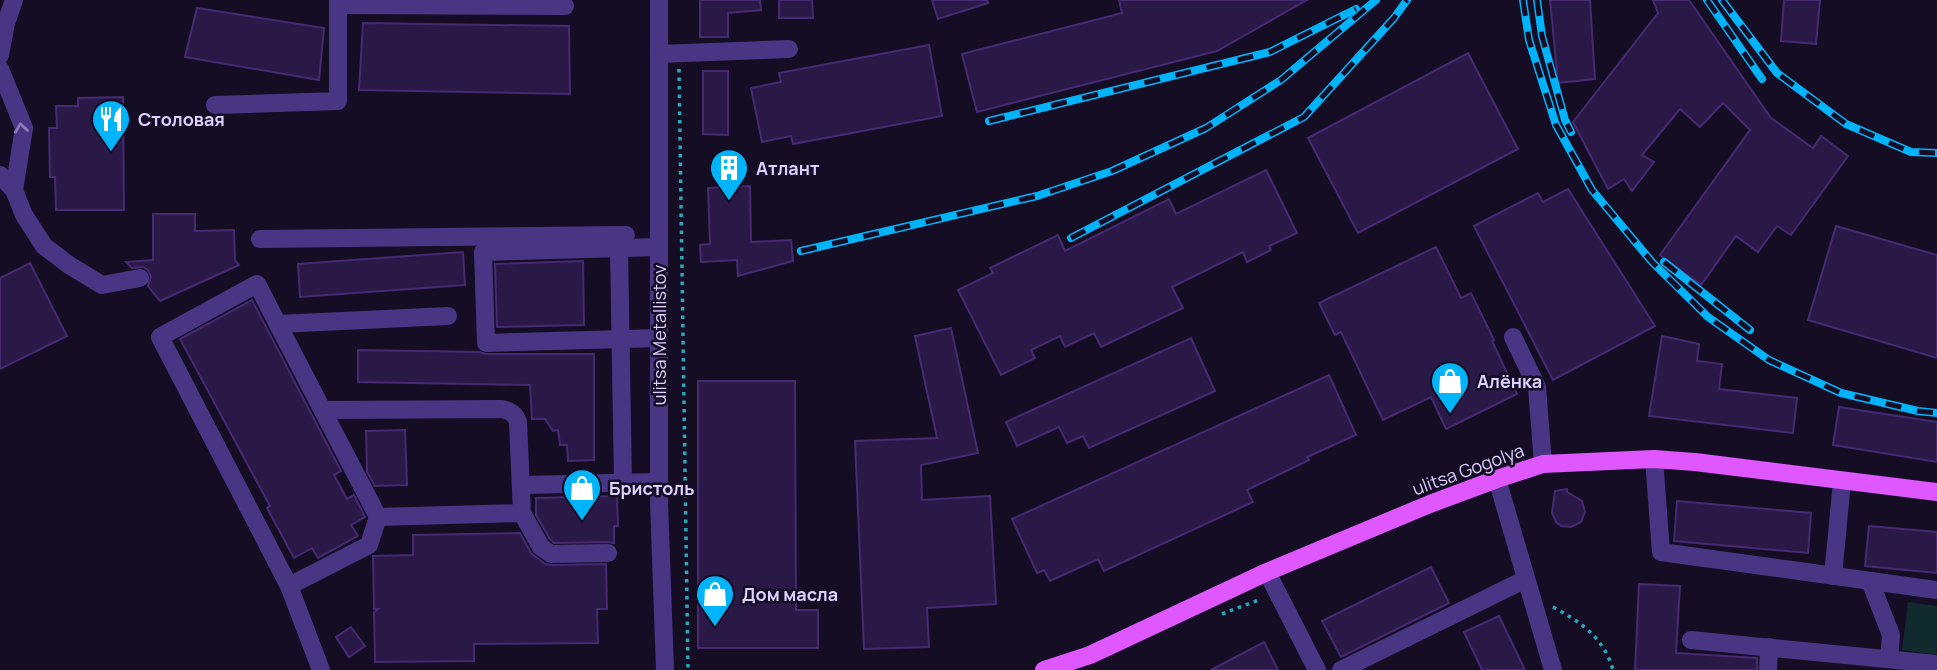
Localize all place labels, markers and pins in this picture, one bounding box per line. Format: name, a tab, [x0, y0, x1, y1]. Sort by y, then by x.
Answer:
restaurant icon: Столовая	[90, 98, 132, 153]
place label: Столовая	[138, 107, 225, 131]
building icon: Атлант	[708, 147, 750, 202]
place label: Атлант	[756, 156, 820, 180]
shop icon: Алёнка	[1429, 360, 1471, 415]
place label: Алёнка	[1477, 369, 1542, 393]
shop icon: Бристоль	[561, 467, 603, 522]
place label: Бристоль	[609, 476, 694, 500]
shop icon: Дом масла	[694, 573, 736, 628]
place label: Дом масла	[742, 582, 838, 606]

